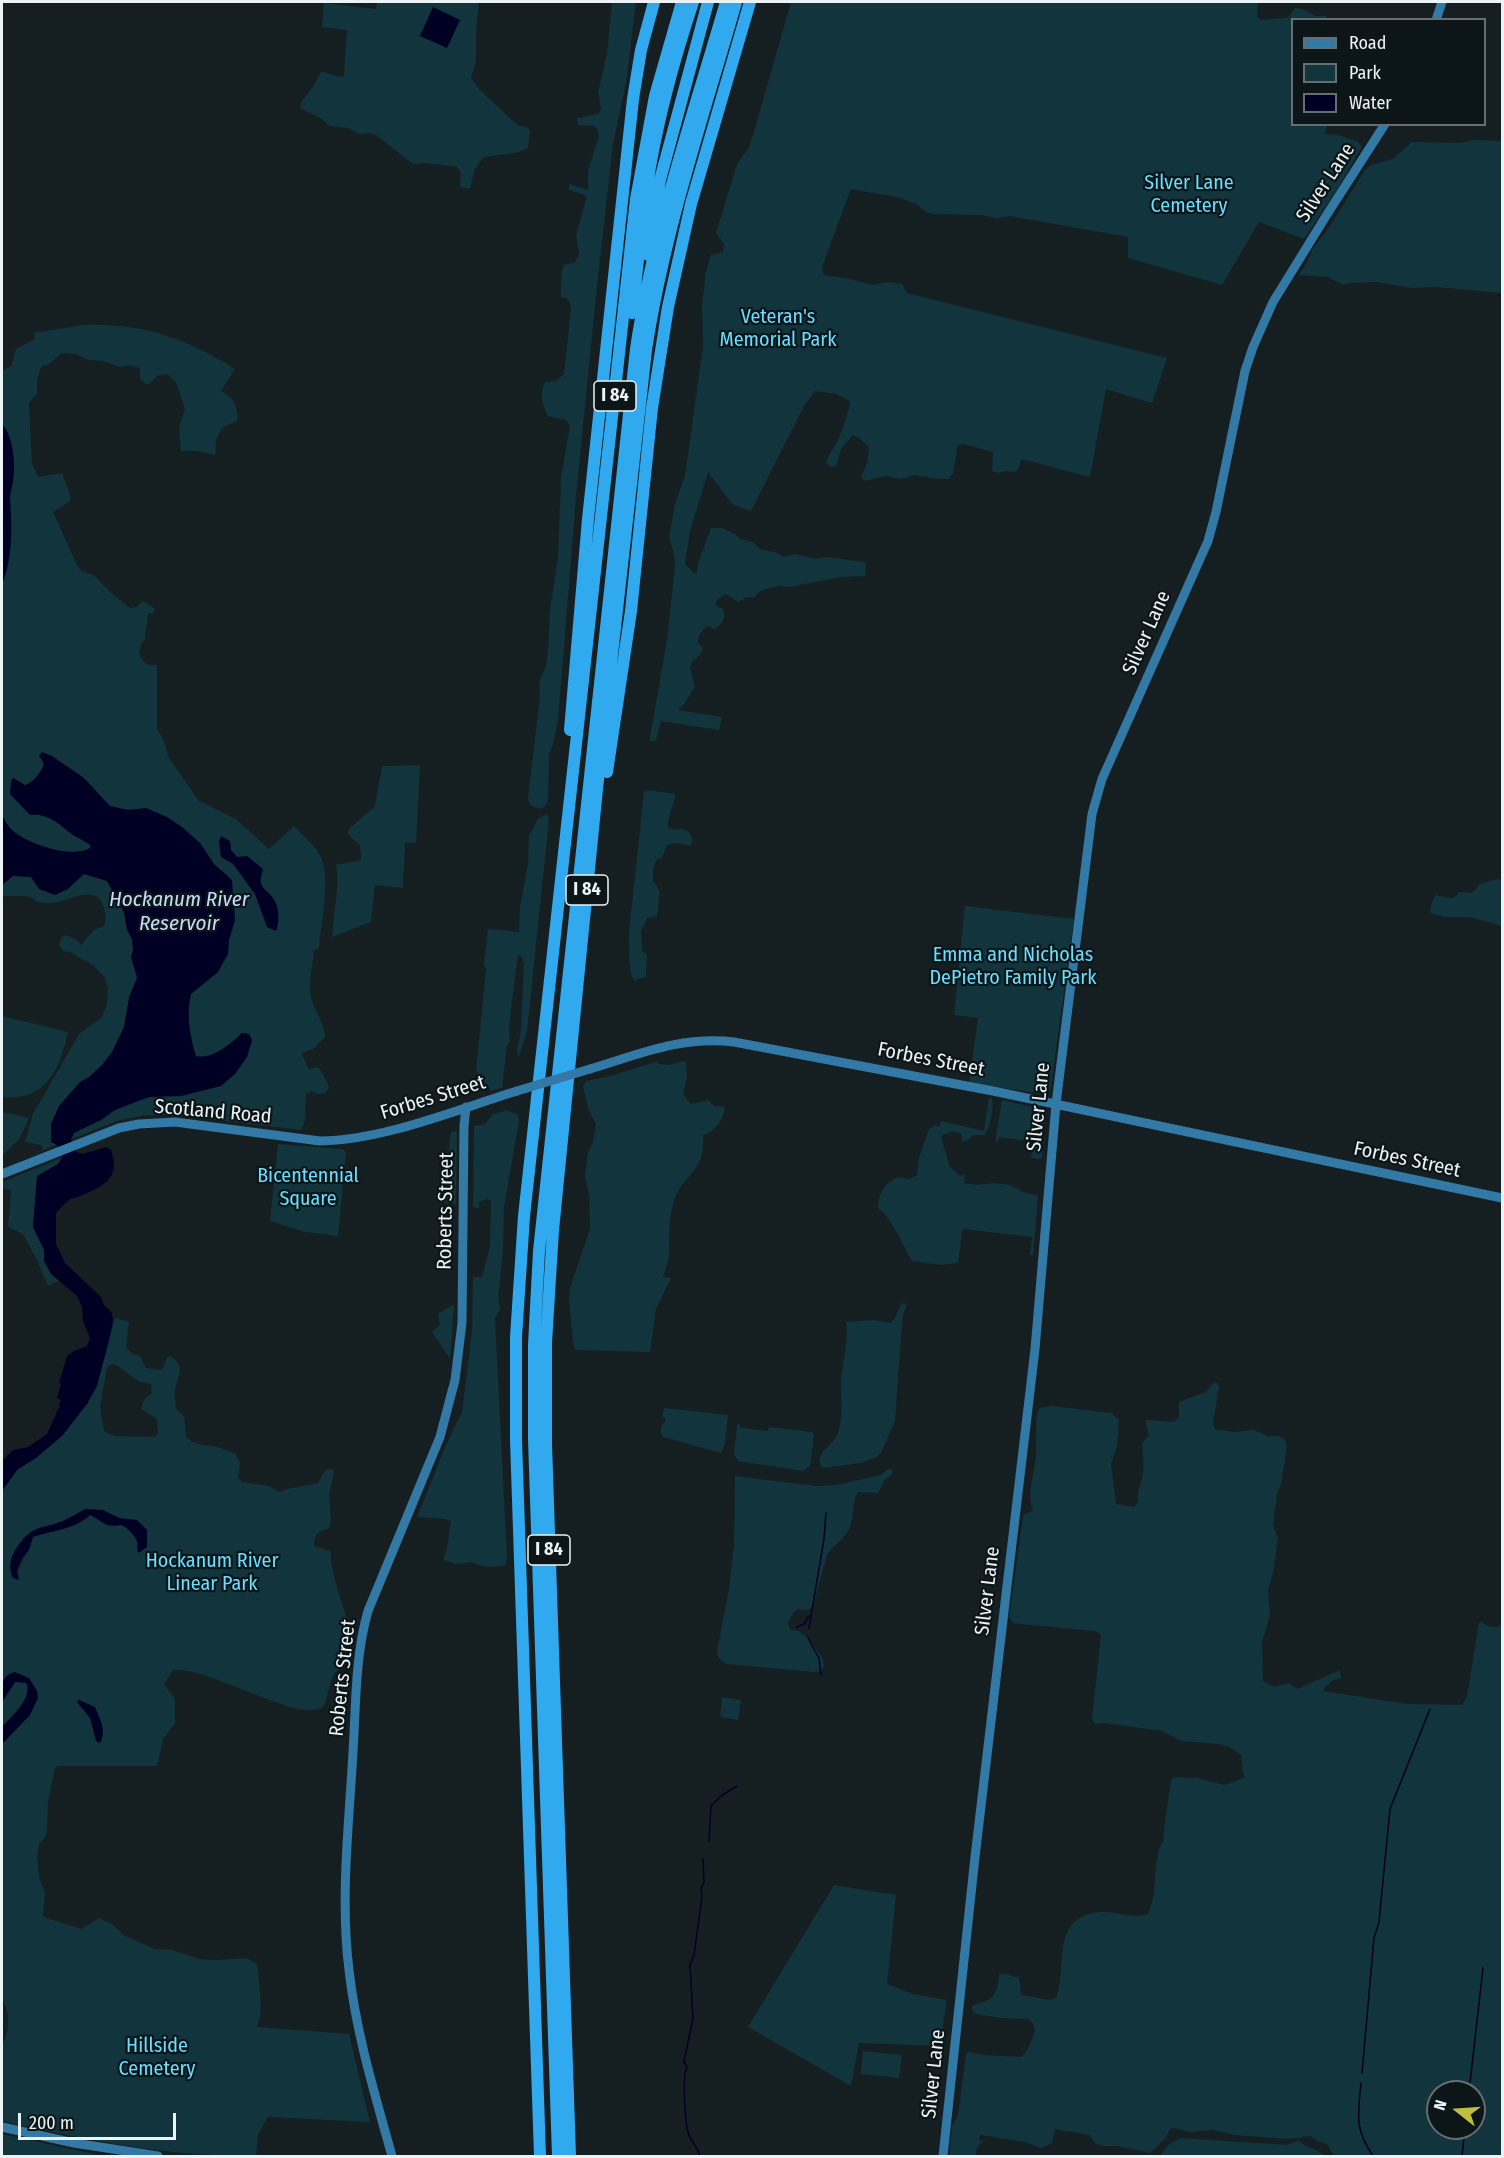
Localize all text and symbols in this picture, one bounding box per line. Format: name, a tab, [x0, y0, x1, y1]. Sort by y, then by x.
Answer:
legend	[1291, 18, 1486, 126]
text: Road	[1349, 32, 1386, 54]
text: Park	[1349, 62, 1381, 84]
text: Water	[1349, 92, 1392, 114]
street label: Silver Lane	[1292, 139, 1360, 227]
park label: Silver Lane Cemetery	[1144, 171, 1234, 218]
park label: Veteran's Memorial Park	[719, 305, 837, 352]
road number: I 84	[594, 381, 636, 411]
street label: Silver Lane	[1118, 587, 1176, 679]
road number: I 84	[566, 875, 608, 905]
water label: Hockanum River Reservoir	[109, 887, 249, 937]
park label: Emma and Nicholas DePietro Family Park	[929, 943, 1097, 990]
street label: Forbes Street	[875, 1038, 987, 1082]
street label: Silver Lane	[1022, 1061, 1056, 1153]
street label: Forbes Street	[378, 1071, 488, 1125]
street label: Scotland Road	[153, 1095, 273, 1129]
street label: Forbes Street	[1351, 1137, 1463, 1183]
street label: Roberts Street	[433, 1152, 459, 1270]
park label: Bicentennial Square	[257, 1164, 359, 1211]
road number: I 84	[528, 1535, 570, 1565]
street label: Silver Lane	[971, 1545, 1005, 1637]
park label: Hockanum River Linear Park	[146, 1549, 278, 1596]
street label: Roberts Street	[325, 1618, 361, 1738]
street label: Silver Lane	[917, 2028, 951, 2120]
park label: Hillside Cemetery	[119, 2034, 195, 2081]
north arrow	[1426, 2080, 1486, 2140]
text: N	[1430, 2098, 1451, 2113]
scale bar	[21, 2101, 178, 2139]
text: 200 m	[29, 2112, 74, 2134]

